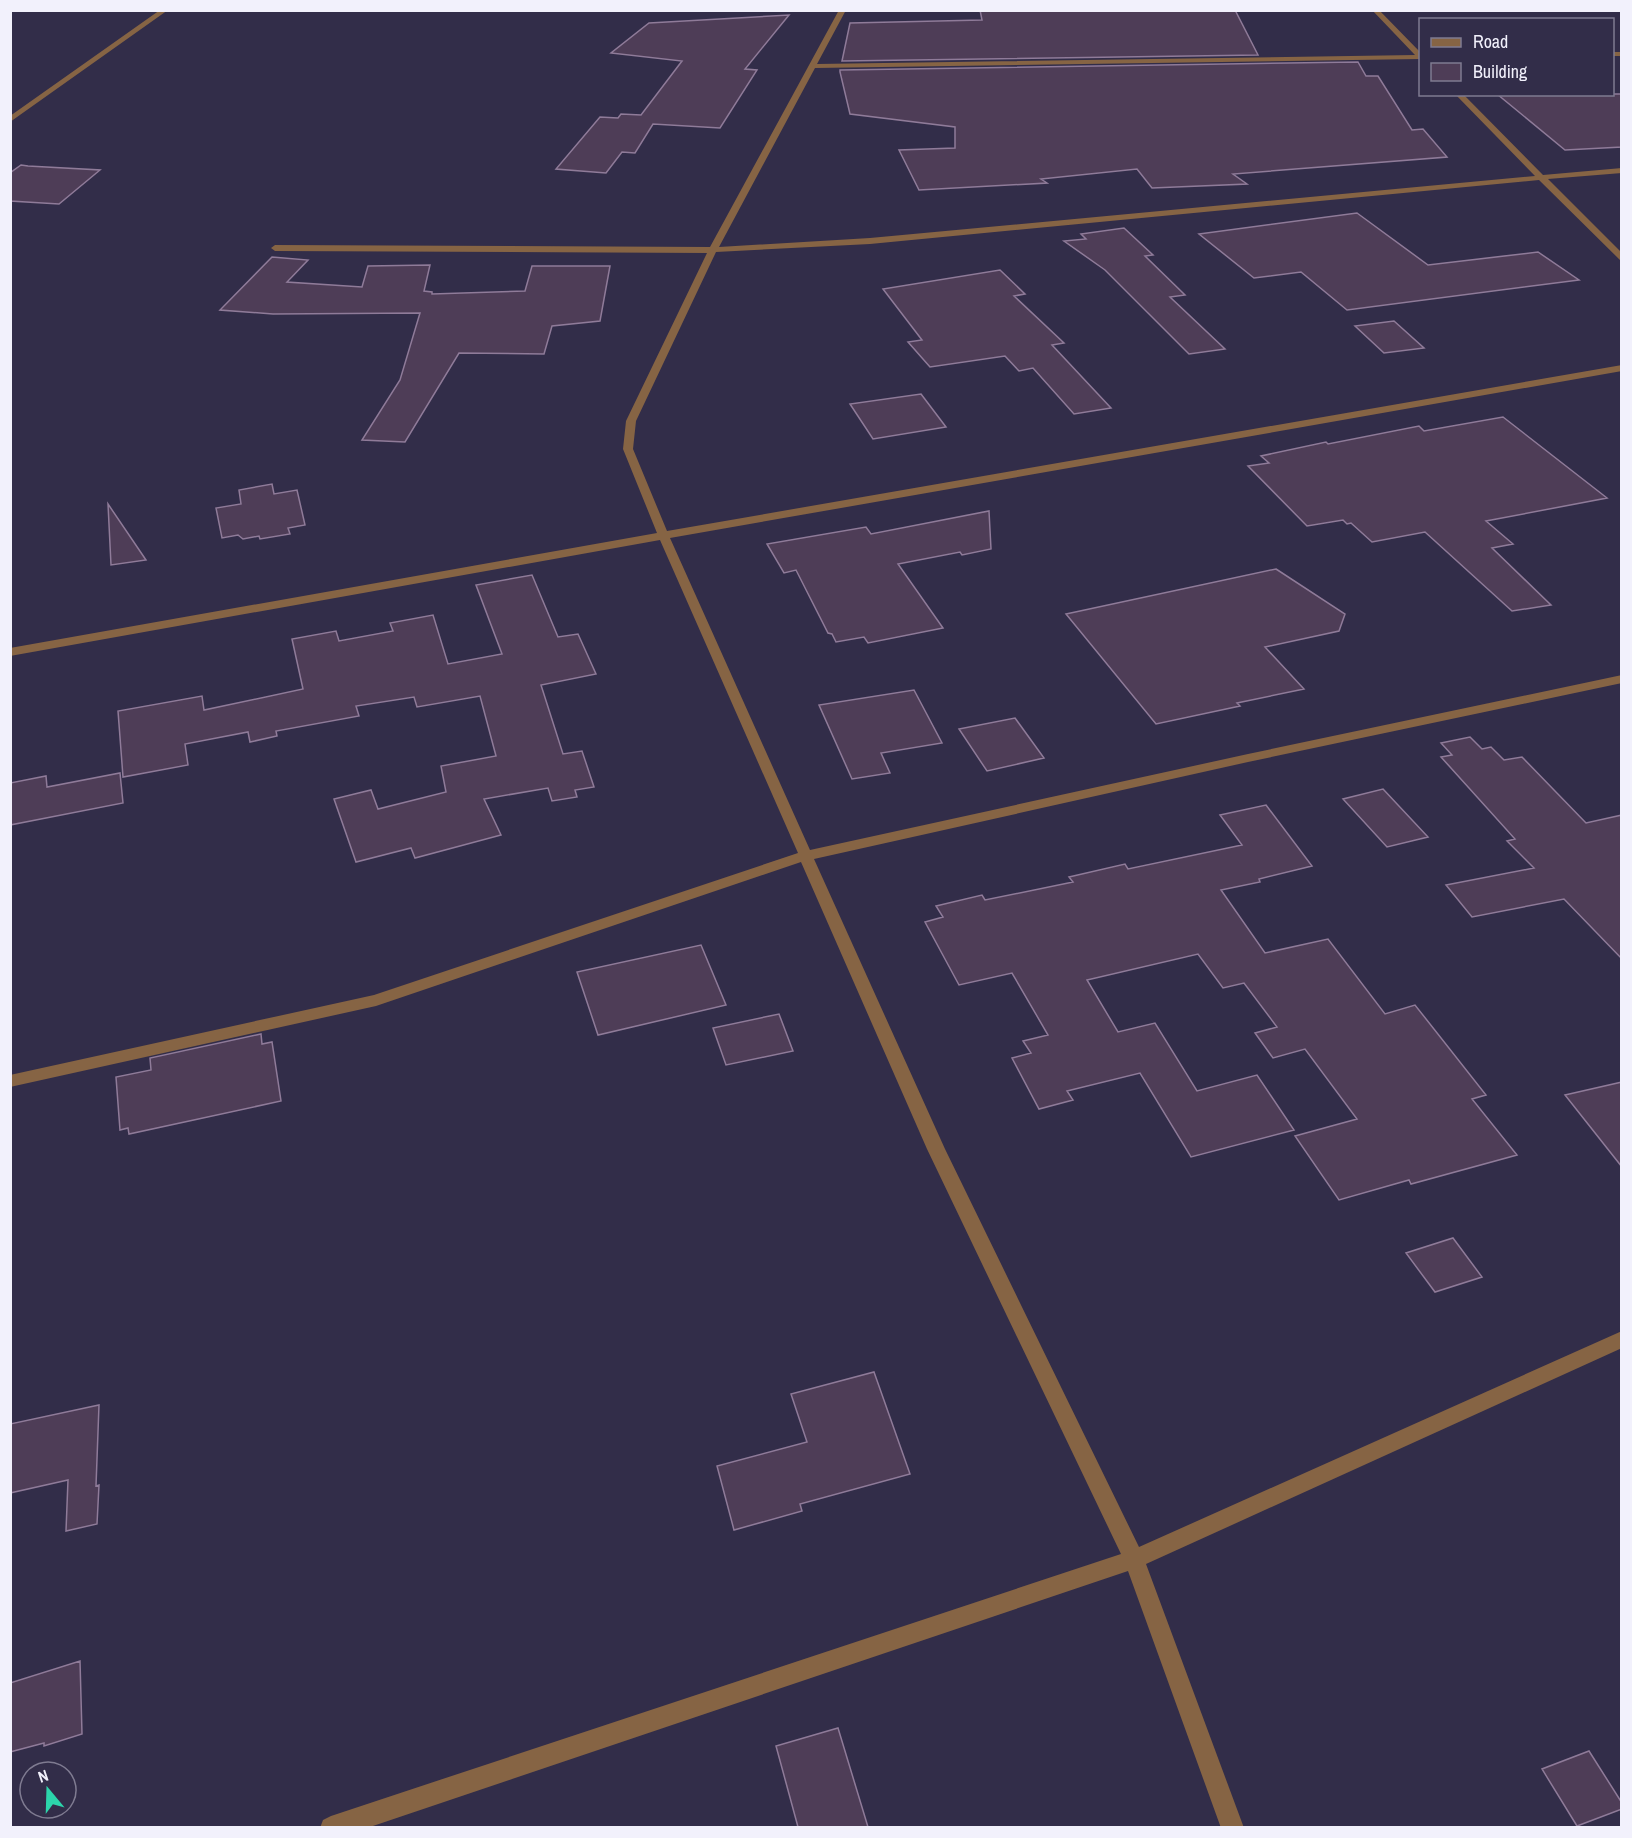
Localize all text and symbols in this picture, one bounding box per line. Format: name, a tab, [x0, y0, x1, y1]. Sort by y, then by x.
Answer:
legend	[1419, 18, 1614, 96]
text: Road	[1473, 29, 1508, 54]
text: Building	[1473, 59, 1528, 84]
north arrow	[18, 1760, 78, 1820]
text: N	[35, 1764, 51, 1788]

